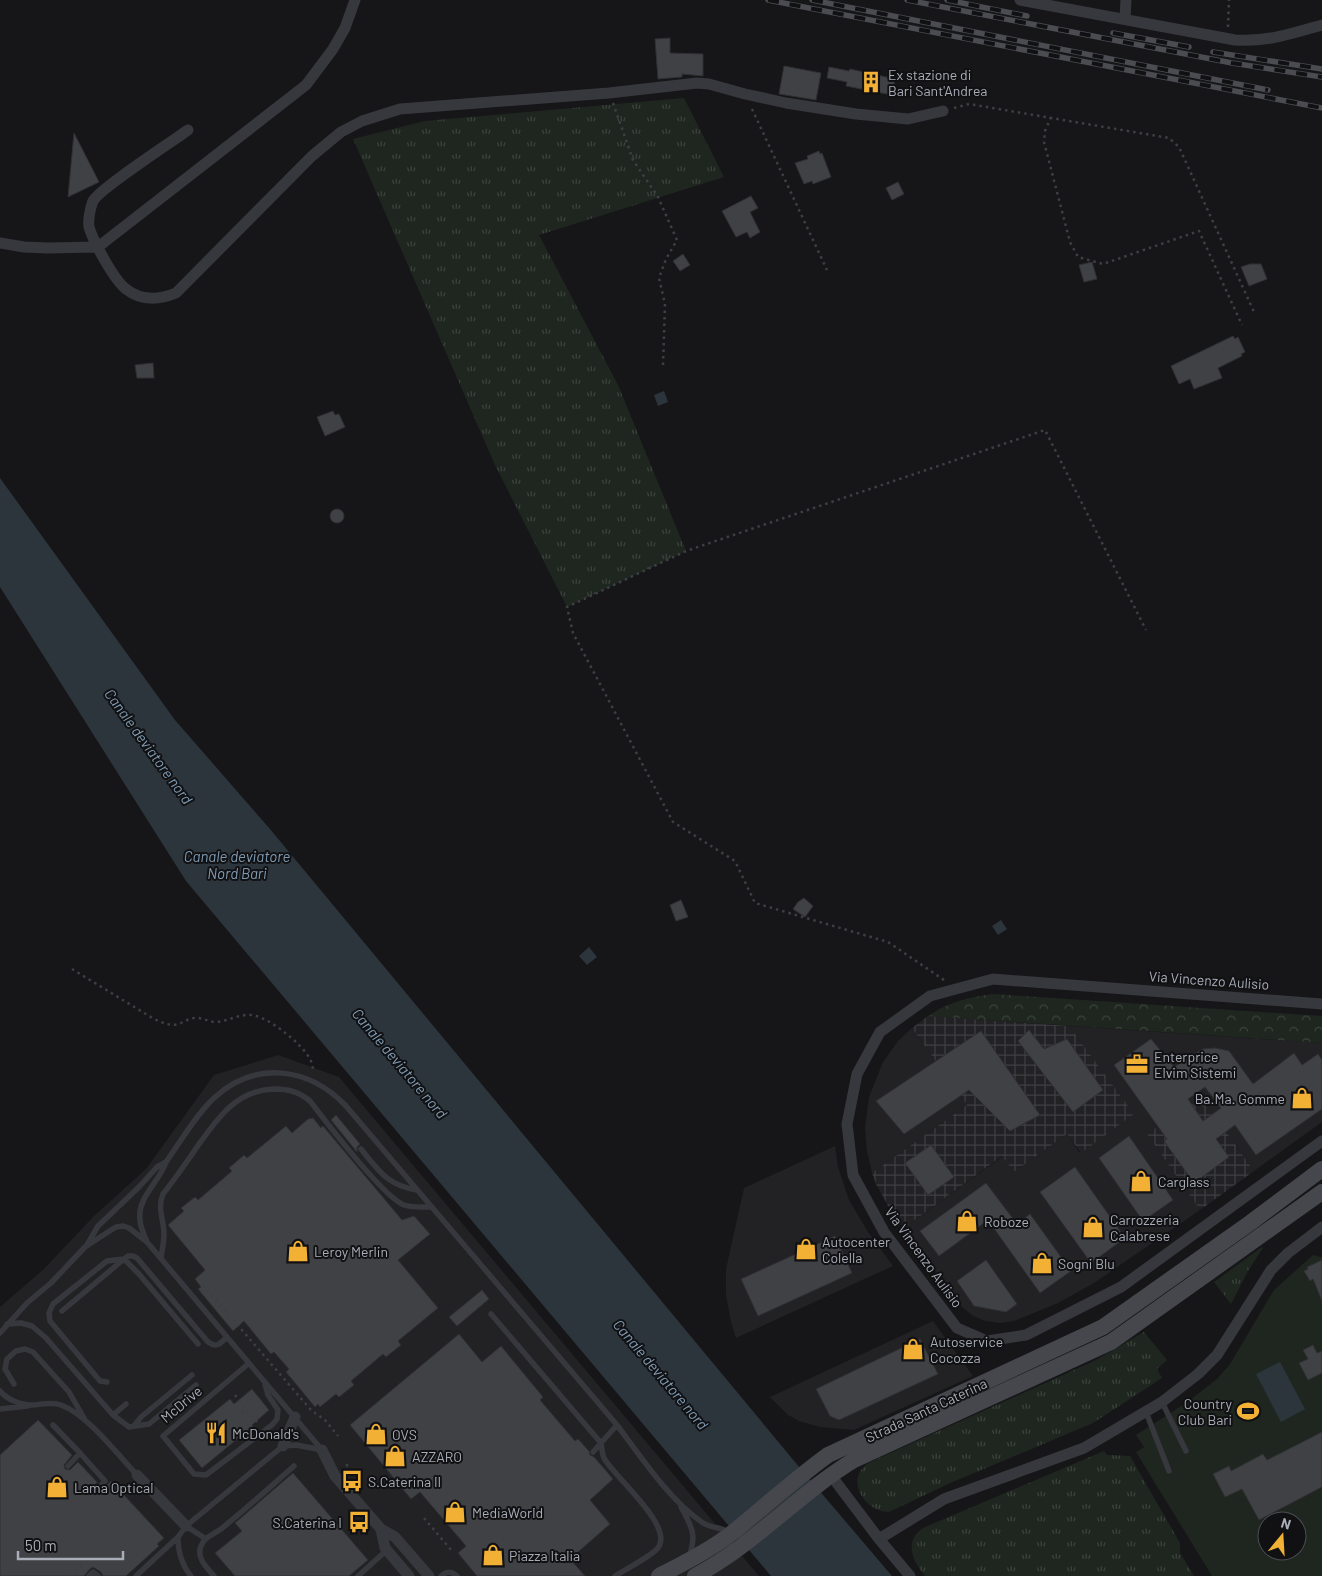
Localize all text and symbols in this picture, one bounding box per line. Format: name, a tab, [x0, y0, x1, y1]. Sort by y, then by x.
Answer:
place label: Ex stazione di Bari Sant'Andrea	[888, 66, 987, 99]
building icon: Ex stazione di Bari Sant'Andrea	[858, 69, 884, 95]
water label: Canale deviatore nord	[101, 685, 197, 807]
water label: Canale deviatore Nord Bari	[184, 847, 290, 882]
street label: Via Vincenzo Aulisio	[1148, 967, 1270, 993]
water label: Canale deviatore nord	[349, 1004, 451, 1122]
place label: Enterprice Elvim Sistemi	[1154, 1048, 1236, 1081]
office icon: Enterprice Elvim Sistemi	[1124, 1051, 1150, 1077]
shop icon: Ba.Ma. Gomme	[1289, 1085, 1315, 1111]
place label: Ba.Ma. Gomme	[1195, 1090, 1285, 1107]
shop icon: Carglass	[1128, 1168, 1154, 1194]
place label: Carglass	[1158, 1173, 1210, 1190]
street label: Via Vincenzo Aulisio	[882, 1203, 966, 1311]
shop icon: Roboze	[954, 1208, 980, 1234]
place label: Carrozzeria Calabrese	[1110, 1211, 1179, 1244]
place label: Roboze	[984, 1213, 1029, 1230]
shop icon: Carrozzeria Calabrese	[1080, 1214, 1106, 1240]
place label: Autocenter Colella	[822, 1233, 890, 1266]
shop icon: Autocenter Colella	[793, 1236, 819, 1262]
shop icon: Leroy Merlin	[285, 1238, 311, 1264]
place label: Leroy Merlin	[314, 1243, 388, 1260]
shop icon: Sogni Blu	[1029, 1250, 1055, 1276]
place label: Sogni Blu	[1058, 1255, 1115, 1272]
water label: Canale deviatore nord	[610, 1315, 712, 1433]
place label: Autoservice Cocozza	[930, 1333, 1003, 1366]
shop icon: Autoservice Cocozza	[900, 1336, 926, 1362]
street label: Strada Santa Caterina	[862, 1374, 990, 1446]
street label: McDrive	[157, 1382, 205, 1426]
place label: Country Club Bari	[1178, 1395, 1233, 1428]
sports icon: Country Club Bari	[1235, 1398, 1261, 1424]
restaurant icon: McDonald's	[203, 1420, 229, 1446]
shop icon: OVS	[363, 1421, 389, 1447]
place label: McDonald's	[232, 1425, 300, 1442]
place label: OVS	[392, 1426, 417, 1443]
shop icon: AZZARO	[382, 1443, 408, 1469]
place label: AZZARO	[412, 1448, 462, 1465]
bus stop icon: S.Caterina II	[339, 1468, 365, 1494]
place label: S.Caterina II	[368, 1473, 441, 1490]
shop icon: Lama Optical	[44, 1474, 70, 1500]
place label: Lama Optical	[74, 1479, 153, 1496]
shop icon: MediaWorld	[442, 1499, 468, 1525]
place label: MediaWorld	[472, 1504, 543, 1521]
bus stop icon: S.Caterina I	[346, 1509, 372, 1535]
north arrow	[1257, 1511, 1307, 1561]
place label: S.Caterina I	[272, 1514, 342, 1531]
text: N	[1279, 1514, 1293, 1533]
scale bar	[18, 1528, 122, 1560]
text: 50 m	[25, 1536, 57, 1554]
shop icon: Piazza Italia	[480, 1542, 506, 1568]
place label: Piazza Italia	[509, 1547, 580, 1564]

